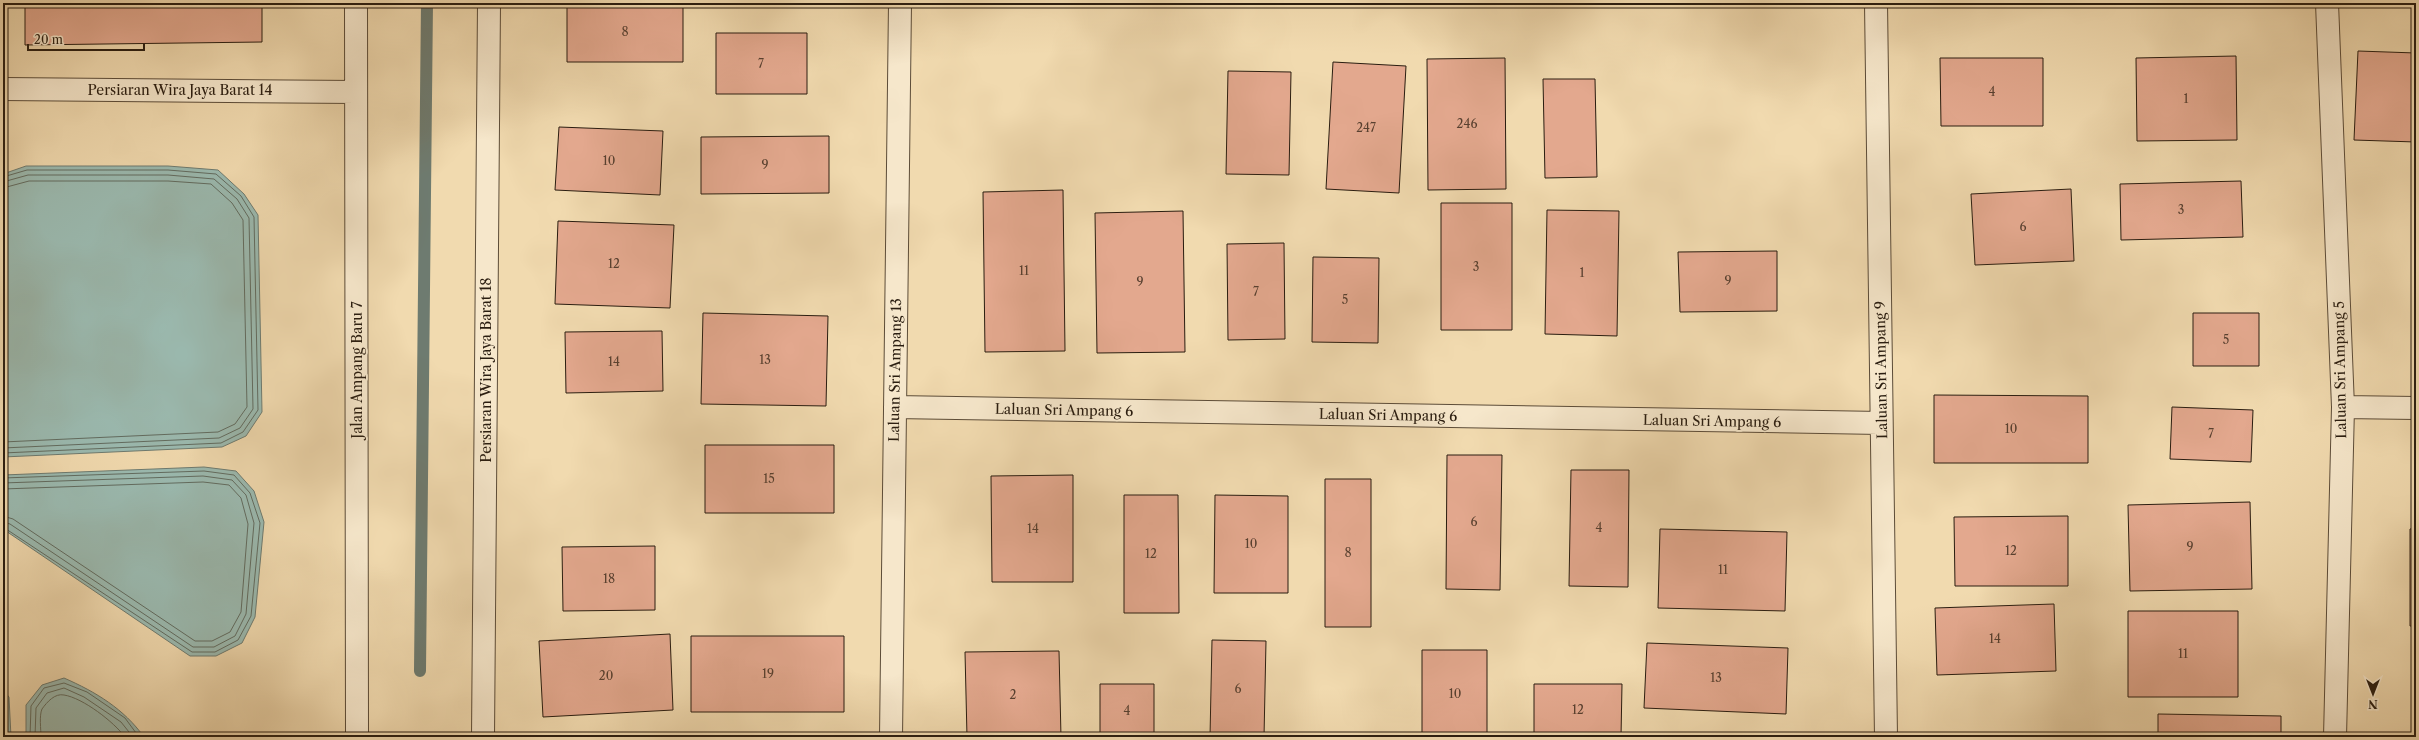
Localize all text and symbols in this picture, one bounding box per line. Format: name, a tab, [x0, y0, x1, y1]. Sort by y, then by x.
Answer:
house number: 8	[621, 24, 629, 39]
scale bar	[28, 26, 144, 52]
text: 20 m	[34, 32, 63, 47]
house number: 7	[758, 56, 764, 71]
street label: Persiaran Wira Jaya Barat 14	[87, 81, 273, 99]
house number: 4	[1989, 84, 1996, 99]
house number: 1	[2183, 91, 2189, 106]
house number: 246	[1457, 116, 1477, 131]
house number: 247	[1356, 120, 1376, 135]
house number: 10	[603, 153, 615, 168]
house number: 9	[761, 157, 769, 172]
house number: 3	[2178, 202, 2184, 217]
house number: 6	[2019, 219, 2027, 234]
house number: 12	[608, 256, 620, 271]
house number: 3	[1473, 259, 1479, 274]
house number: 11	[1019, 263, 1029, 278]
house number: 1	[1579, 265, 1585, 280]
house number: 9	[1724, 273, 1732, 288]
house number: 9	[1136, 274, 1144, 289]
street label: Persiaran Wira Jaya Barat 18	[477, 277, 495, 463]
house number: 7	[1253, 284, 1259, 299]
house number: 5	[1342, 292, 1348, 307]
street label: Laluan Sri Ampang 13	[885, 298, 905, 442]
street label: Jalan Ampang Baru 7	[348, 301, 366, 441]
street label: Laluan Sri Ampang 9	[1871, 301, 1891, 439]
street label: Laluan Sri Ampang 5	[2330, 301, 2350, 439]
house number: 5	[2223, 332, 2229, 347]
house number: 13	[759, 352, 771, 367]
house number: 14	[608, 354, 620, 369]
street label: Laluan Sri Ampang 6	[995, 400, 1133, 420]
street label: Laluan Sri Ampang 6	[1319, 405, 1457, 425]
street label: Laluan Sri Ampang 6	[1643, 411, 1781, 431]
house number: 10	[2005, 421, 2017, 436]
house number: 7	[2208, 426, 2214, 441]
house number: 15	[763, 471, 775, 486]
house number: 6	[1470, 514, 1478, 529]
house number: 4	[1596, 520, 1603, 535]
house number: 14	[1027, 521, 1039, 536]
house number: 10	[1245, 536, 1257, 551]
house number: 9	[2186, 539, 2194, 554]
house number: 12	[2005, 543, 2017, 558]
house number: 8	[1344, 545, 1352, 560]
house number: 12	[1145, 546, 1157, 561]
house number: 11	[1718, 562, 1728, 577]
house number: 18	[603, 571, 615, 586]
house number: 14	[1989, 631, 2001, 646]
house number: 11	[2178, 646, 2188, 661]
house number: 19	[762, 666, 774, 681]
house number: 20	[599, 668, 613, 683]
house number: 13	[1710, 670, 1722, 685]
north arrow	[2353, 674, 2393, 714]
house number: 6	[1234, 681, 1242, 696]
house number: 10	[1449, 686, 1461, 701]
house number: 2	[1010, 687, 1017, 702]
text: N	[2368, 697, 2378, 711]
house number: 12	[1572, 702, 1584, 717]
house number: 4	[1124, 703, 1131, 718]

